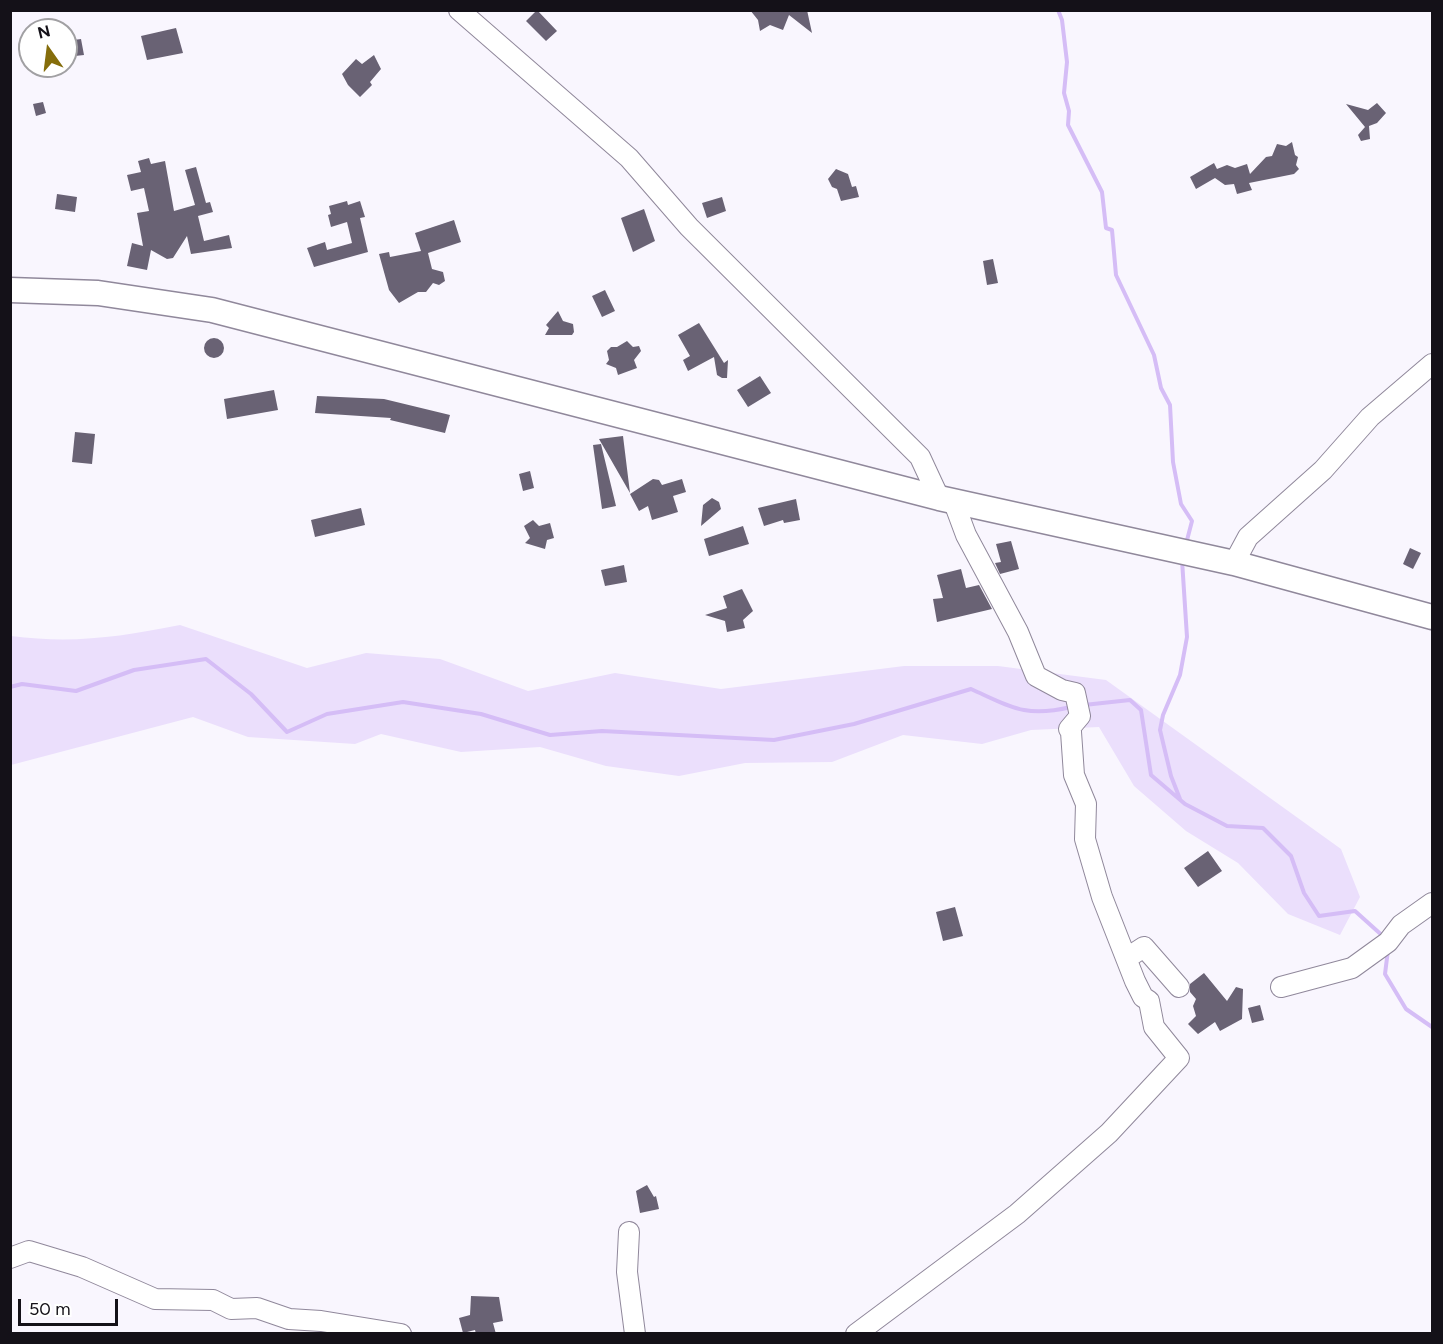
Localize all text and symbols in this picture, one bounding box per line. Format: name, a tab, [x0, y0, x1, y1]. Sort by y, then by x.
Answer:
north arrow	[18, 18, 78, 78]
text: N	[36, 21, 52, 43]
scale bar	[21, 1287, 122, 1325]
text: 50 m	[29, 1298, 71, 1320]

